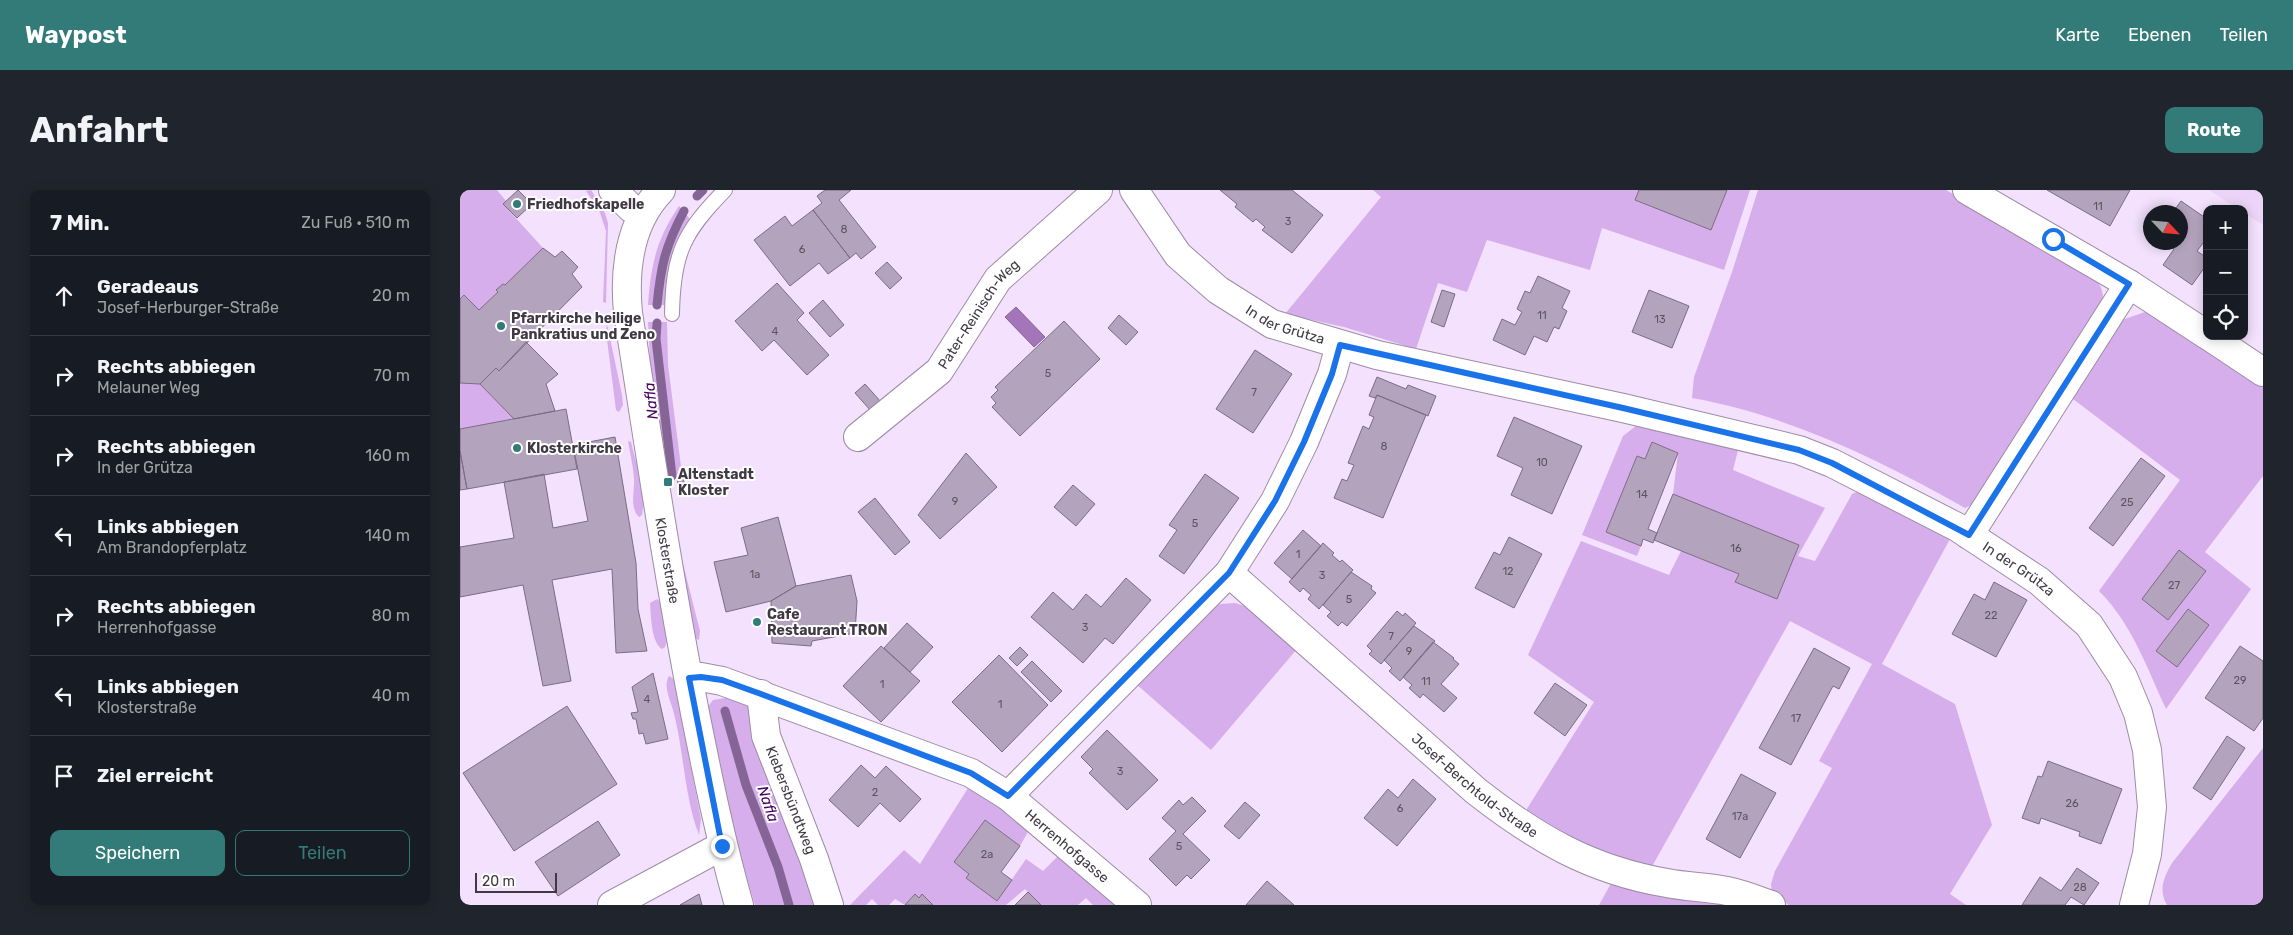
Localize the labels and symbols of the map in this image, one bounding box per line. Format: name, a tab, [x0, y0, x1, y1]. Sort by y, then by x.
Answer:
place label: Friedhofskapelle	[527, 196, 644, 213]
marker: Friedhofskapelle	[511, 198, 523, 210]
house number: 11	[2093, 200, 2103, 213]
north arrow	[2143, 205, 2188, 250]
house number: 3	[1285, 215, 1292, 228]
house number: 8	[841, 223, 848, 236]
route start	[2042, 228, 2065, 251]
house number: 6	[799, 243, 806, 256]
street label: Pater-Reinisch-Weg	[935, 256, 1023, 372]
street label: In der Grütza	[1242, 302, 1327, 348]
house number: 11	[1537, 309, 1547, 322]
place label: Pfarrkirche heilige Pankratius und Zeno	[511, 310, 655, 343]
house number: 13	[1654, 313, 1666, 326]
marker: Pfarrkirche heilige Pankratius und Zeno	[495, 320, 507, 332]
house number: 4	[772, 325, 779, 338]
house number: 5	[1045, 367, 1052, 380]
water label: Nafla	[640, 381, 662, 420]
house number: 7	[1251, 386, 1257, 399]
place label: Klosterkirche	[527, 440, 622, 457]
house number: 8	[1381, 440, 1388, 453]
marker: Klosterkirche	[511, 442, 523, 454]
house number: 10	[1536, 456, 1548, 469]
place label: Altenstadt Kloster	[678, 466, 754, 499]
marker: Altenstadt Kloster	[662, 476, 674, 488]
house number: 14	[1636, 488, 1648, 501]
house number: 9	[952, 495, 958, 508]
house number: 25	[2121, 496, 2134, 509]
street label: Klosterstraße	[651, 516, 683, 605]
house number: 5	[1192, 517, 1199, 530]
street label: In der Grütza	[1979, 538, 2058, 600]
house number: 16	[1730, 542, 1742, 555]
house number: 1	[1296, 548, 1300, 561]
house number: 12	[1502, 565, 1514, 578]
house number: 1a	[750, 568, 760, 581]
house number: 3	[1319, 569, 1326, 582]
house number: 27	[2168, 579, 2180, 592]
house number: 5	[1346, 593, 1353, 606]
place label: Cafe Restaurant TRON	[767, 606, 887, 639]
house number: 22	[1985, 609, 1997, 622]
marker: Cafe Restaurant TRON	[751, 616, 763, 628]
house number: 3	[1082, 621, 1089, 634]
house number: 7	[1388, 630, 1394, 643]
house number: 9	[1406, 645, 1412, 658]
house number: 29	[2234, 674, 2246, 687]
house number: 11	[1421, 675, 1431, 688]
house number: 1	[880, 678, 884, 691]
house number: 4	[644, 693, 651, 706]
house number: 1	[998, 698, 1002, 711]
house number: 17	[1791, 712, 1802, 725]
street label: Josef-Berchtold-Straße	[1408, 730, 1541, 842]
street label: Kiebersbündtweg	[762, 744, 819, 857]
house number: 3	[1117, 765, 1124, 778]
water label: Nafla	[753, 784, 783, 825]
house number: 2	[872, 786, 878, 799]
house number: 26	[2065, 797, 2079, 810]
house number: 6	[1397, 802, 1404, 815]
street label: Herrenhofgasse	[1021, 806, 1112, 887]
house number: 17a	[1732, 810, 1748, 823]
route end	[711, 835, 734, 858]
house number: 5	[1176, 840, 1183, 853]
house number: 2a	[981, 848, 993, 861]
scale bar	[475, 870, 558, 893]
house number: 28	[2073, 881, 2087, 894]

